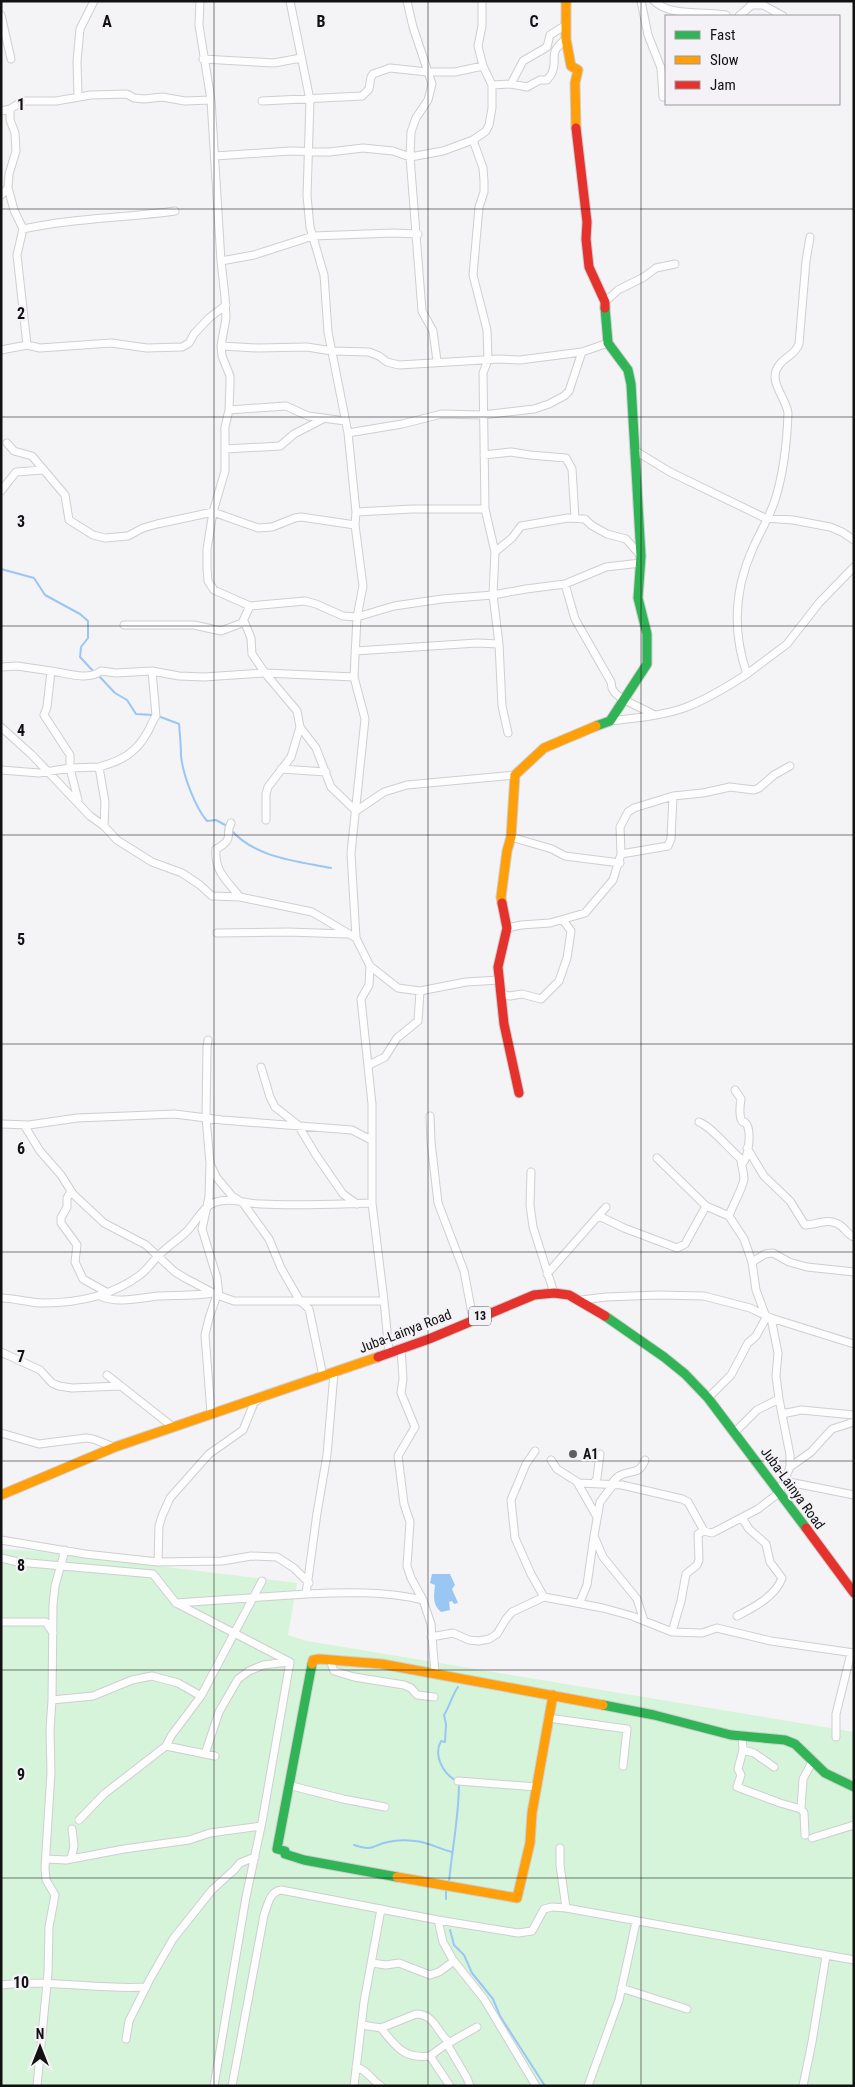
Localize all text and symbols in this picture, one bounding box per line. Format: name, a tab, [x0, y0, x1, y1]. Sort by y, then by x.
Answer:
text: A	[102, 12, 112, 31]
text: B	[317, 12, 326, 31]
text: C	[529, 12, 539, 31]
legend	[665, 15, 840, 105]
text: Fast	[710, 26, 735, 44]
text: Slow	[710, 51, 739, 69]
text: Jam	[710, 76, 736, 94]
text: 1	[17, 95, 25, 114]
text: 2	[17, 304, 25, 323]
text: 3	[17, 512, 25, 531]
text: 4	[17, 721, 25, 740]
text: 5	[17, 930, 25, 949]
text: 6	[17, 1139, 25, 1158]
street label: Juba-Lainya Road	[357, 1306, 453, 1356]
road number: 13	[469, 1306, 491, 1325]
text: 7	[17, 1347, 25, 1366]
street label: Juba-Lainya Road	[758, 1444, 828, 1532]
place label: A1	[583, 1446, 598, 1462]
marker: A1	[567, 1448, 579, 1460]
text: 8	[17, 1556, 25, 1575]
text: 9	[17, 1765, 25, 1784]
text: 10	[13, 1973, 29, 1992]
north arrow	[15, 2022, 65, 2072]
text: N	[36, 2026, 44, 2042]

